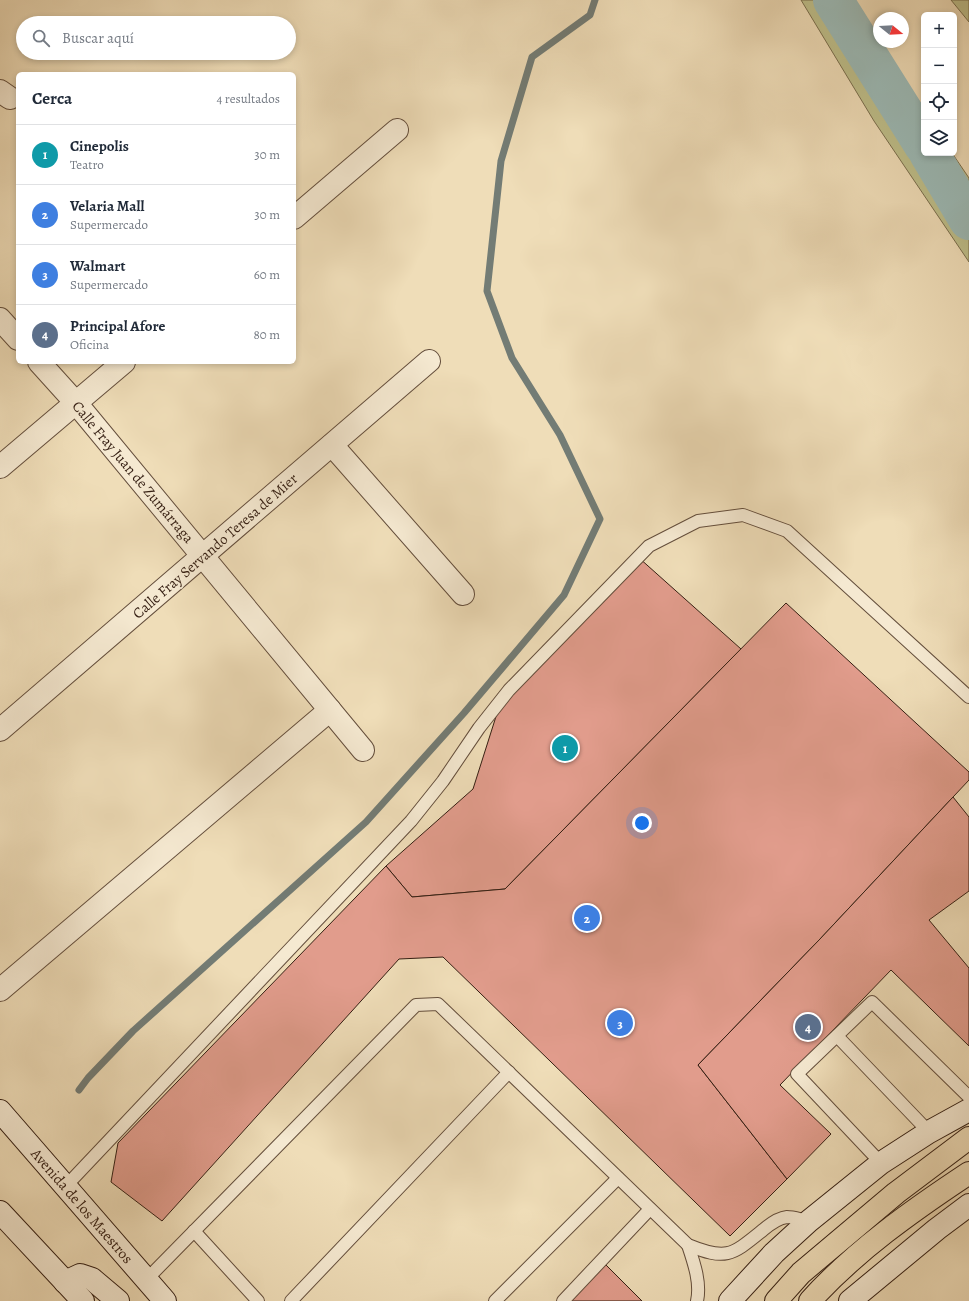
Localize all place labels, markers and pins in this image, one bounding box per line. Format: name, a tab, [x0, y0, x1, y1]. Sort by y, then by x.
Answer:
pin: 1	[552, 733, 578, 763]
pin: 2	[574, 903, 600, 933]
pin: 3	[607, 1008, 633, 1038]
pin: 4	[795, 1012, 821, 1042]

